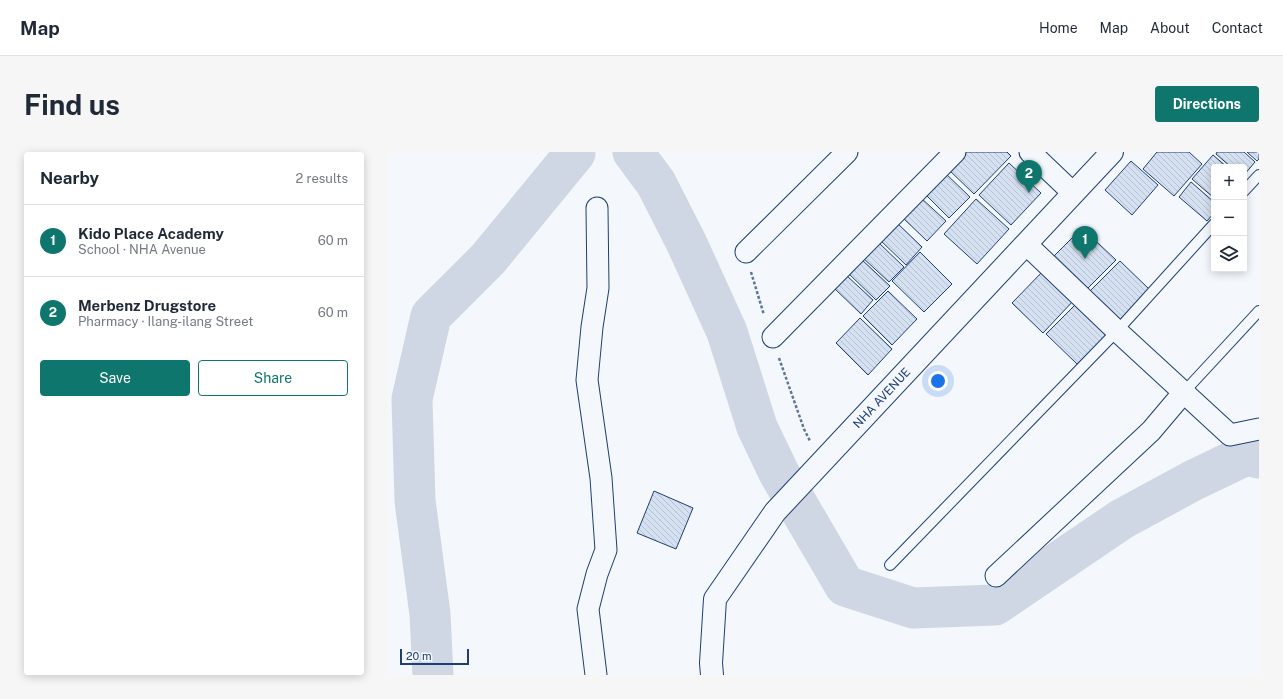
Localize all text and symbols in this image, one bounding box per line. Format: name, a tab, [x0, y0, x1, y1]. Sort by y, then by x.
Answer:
text: Map	[20, 17, 60, 39]
text: Home	[1039, 20, 1078, 36]
text: Map	[1100, 20, 1128, 36]
text: About	[1150, 20, 1190, 36]
text: Contact	[1212, 20, 1263, 36]
button: Directions	[1155, 86, 1259, 122]
text: Find us	[24, 88, 120, 121]
pin: 2	[1016, 160, 1042, 193]
map controls	[1211, 164, 1247, 272]
button: +	[1211, 164, 1247, 200]
text: Nearby	[40, 168, 99, 188]
text: 2 results	[296, 171, 348, 186]
button: −	[1211, 200, 1247, 236]
text: Kido Place Academy	[78, 225, 224, 242]
pin: 1	[1072, 226, 1098, 259]
text: 1	[50, 233, 56, 248]
text: 60 m	[318, 233, 348, 248]
button: layers	[1211, 236, 1247, 272]
text: School · NHA Avenue	[78, 242, 206, 257]
text: Merbenz Drugstore	[78, 297, 216, 314]
text: 2	[49, 305, 57, 320]
text: 60 m	[318, 305, 348, 320]
text: Pharmacy · Ilang-ilang Street	[78, 314, 253, 329]
button: Save	[40, 360, 190, 396]
button: Share	[198, 360, 348, 396]
street label: NHA AVENUE	[850, 365, 913, 431]
your location	[928, 371, 948, 391]
scale bar	[400, 647, 469, 666]
text: 20 m	[406, 650, 431, 662]

